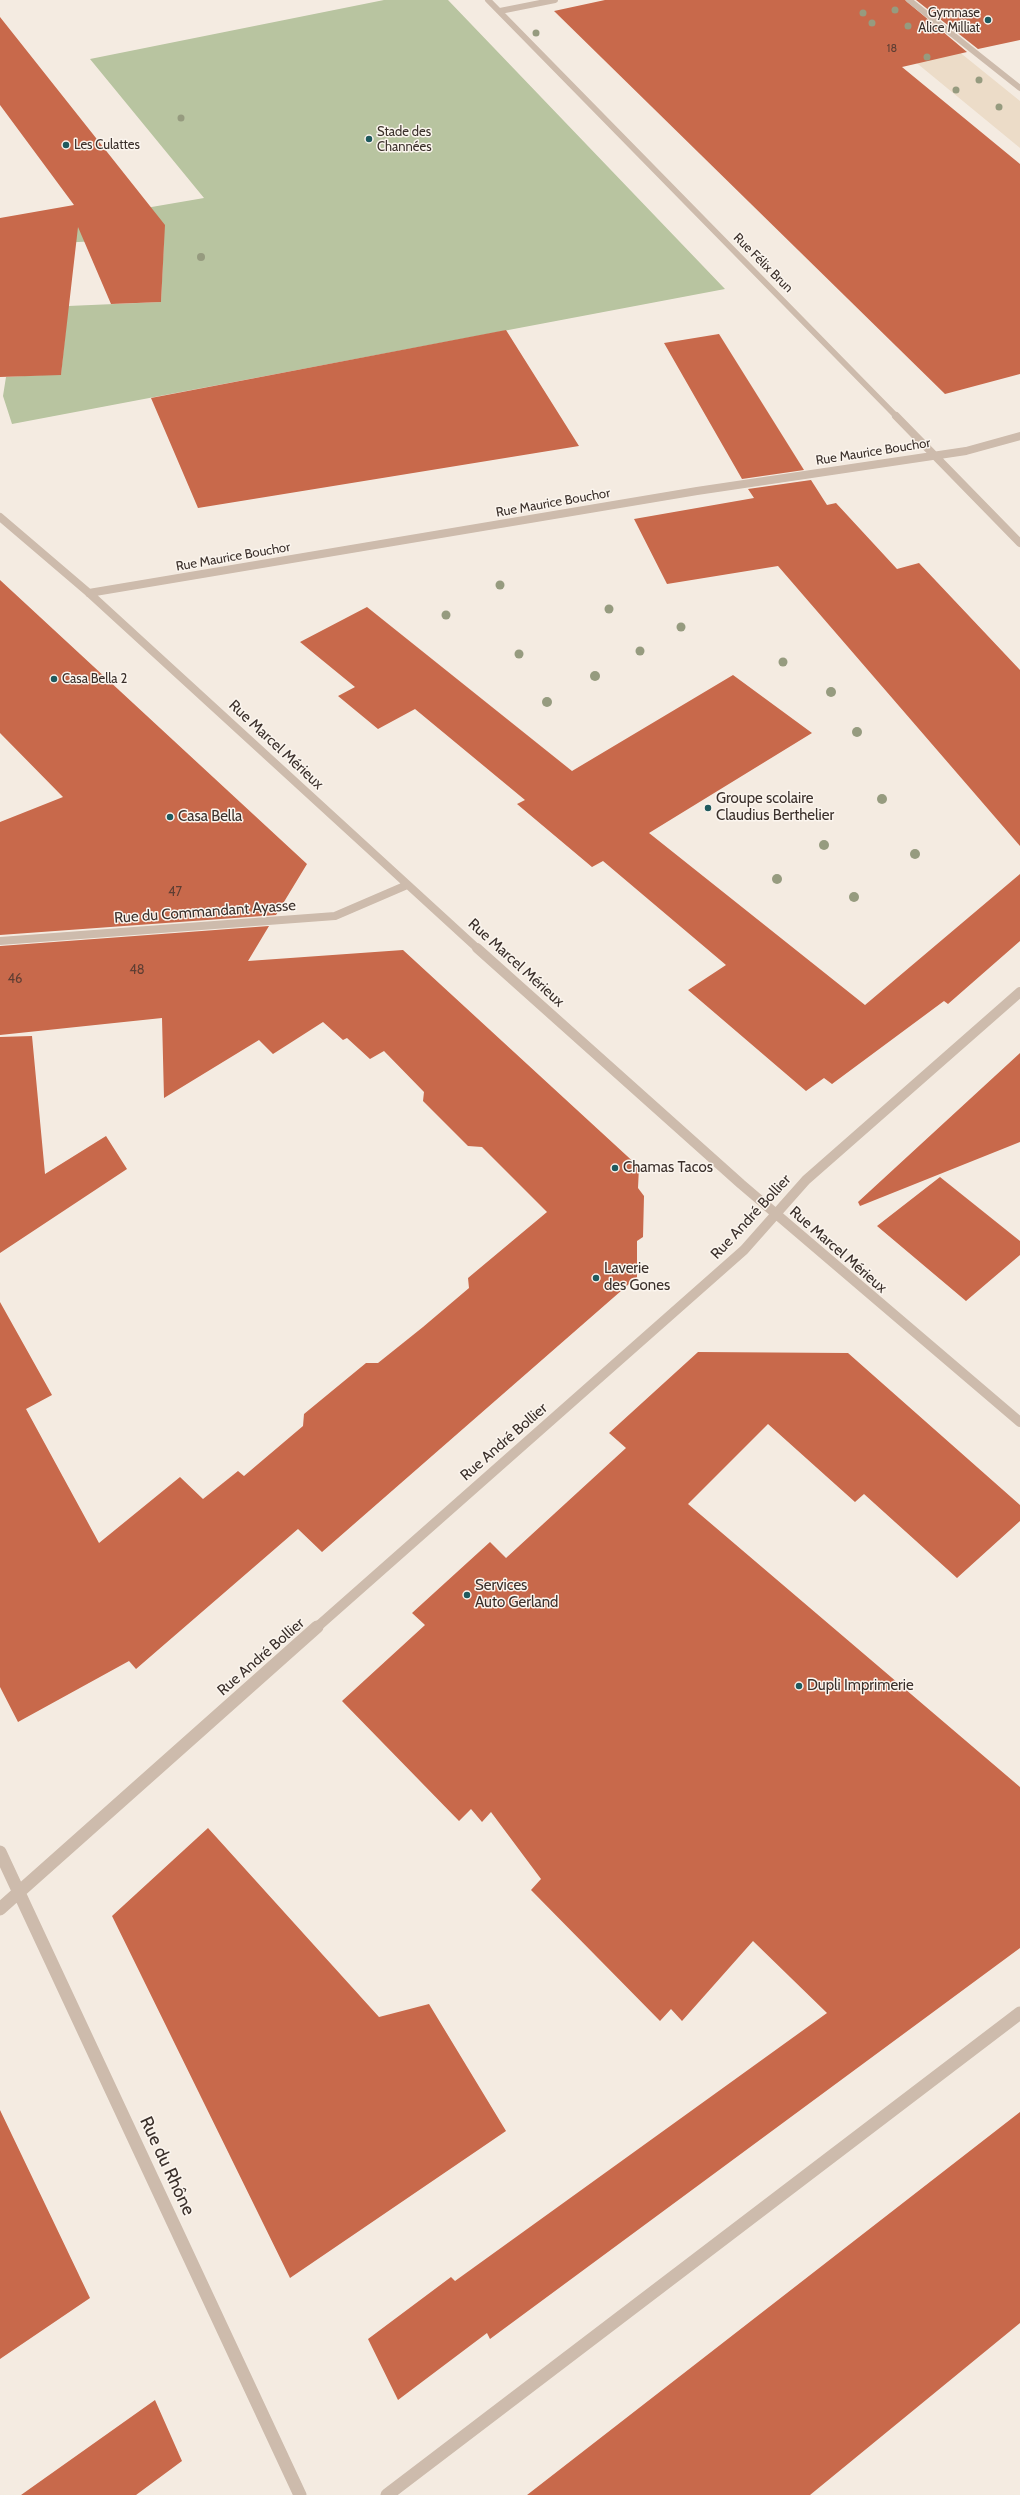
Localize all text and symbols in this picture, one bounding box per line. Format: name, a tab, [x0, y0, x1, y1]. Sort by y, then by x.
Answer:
place label: Gymnase Alice Milliat	[918, 5, 980, 36]
marker: Gymnase Alice Milliat	[983, 15, 993, 25]
house number: 18	[887, 42, 897, 56]
place label: Stade des Channées	[377, 124, 432, 155]
marker: Stade des Channées	[364, 134, 374, 144]
place label: Les Culattes	[74, 137, 140, 153]
marker: Les Culattes	[61, 140, 71, 150]
street label: Rue Félix Brun	[730, 230, 796, 296]
street label: Rue Maurice Bouchor	[815, 435, 931, 469]
street label: Rue Maurice Bouchor	[495, 485, 611, 521]
street label: Rue Maurice Bouchor	[175, 539, 291, 575]
place label: Casa Bella 2	[62, 671, 127, 687]
marker: Casa Bella 2	[49, 674, 59, 684]
street label: Rue Marcel Mérieux	[225, 696, 327, 794]
place label: Groupe scolaire Claudius Berthelier	[716, 790, 834, 825]
marker: Groupe scolaire Claudius Berthelier	[703, 803, 713, 813]
place label: Casa Bella	[178, 808, 242, 826]
marker: Casa Bella	[165, 812, 175, 822]
house number: 47	[168, 884, 182, 900]
street label: Rue du Commandant Ayasse	[114, 897, 296, 927]
street label: Rue Marcel Mérieux	[464, 915, 568, 1011]
house number: 48	[129, 962, 145, 978]
house number: 46	[8, 971, 22, 987]
place label: Chamas Tacos	[623, 1159, 713, 1177]
marker: Chamas Tacos	[610, 1163, 620, 1173]
street label: Rue André Bollier	[707, 1171, 795, 1263]
street label: Rue Marcel Mérieux	[786, 1203, 890, 1297]
place label: Laverie des Gones	[604, 1260, 670, 1295]
marker: Laverie des Gones	[591, 1273, 601, 1283]
street label: Rue André Bollier	[457, 1399, 551, 1485]
place label: Services Auto Gerland	[475, 1577, 558, 1612]
marker: Services Auto Gerland	[462, 1590, 472, 1600]
street label: Rue André Bollier	[214, 1614, 308, 1700]
place label: Dupli Imprimerie	[807, 1677, 914, 1695]
marker: Dupli Imprimerie	[794, 1681, 804, 1691]
street label: Rue du Rhône	[135, 2113, 199, 2219]

